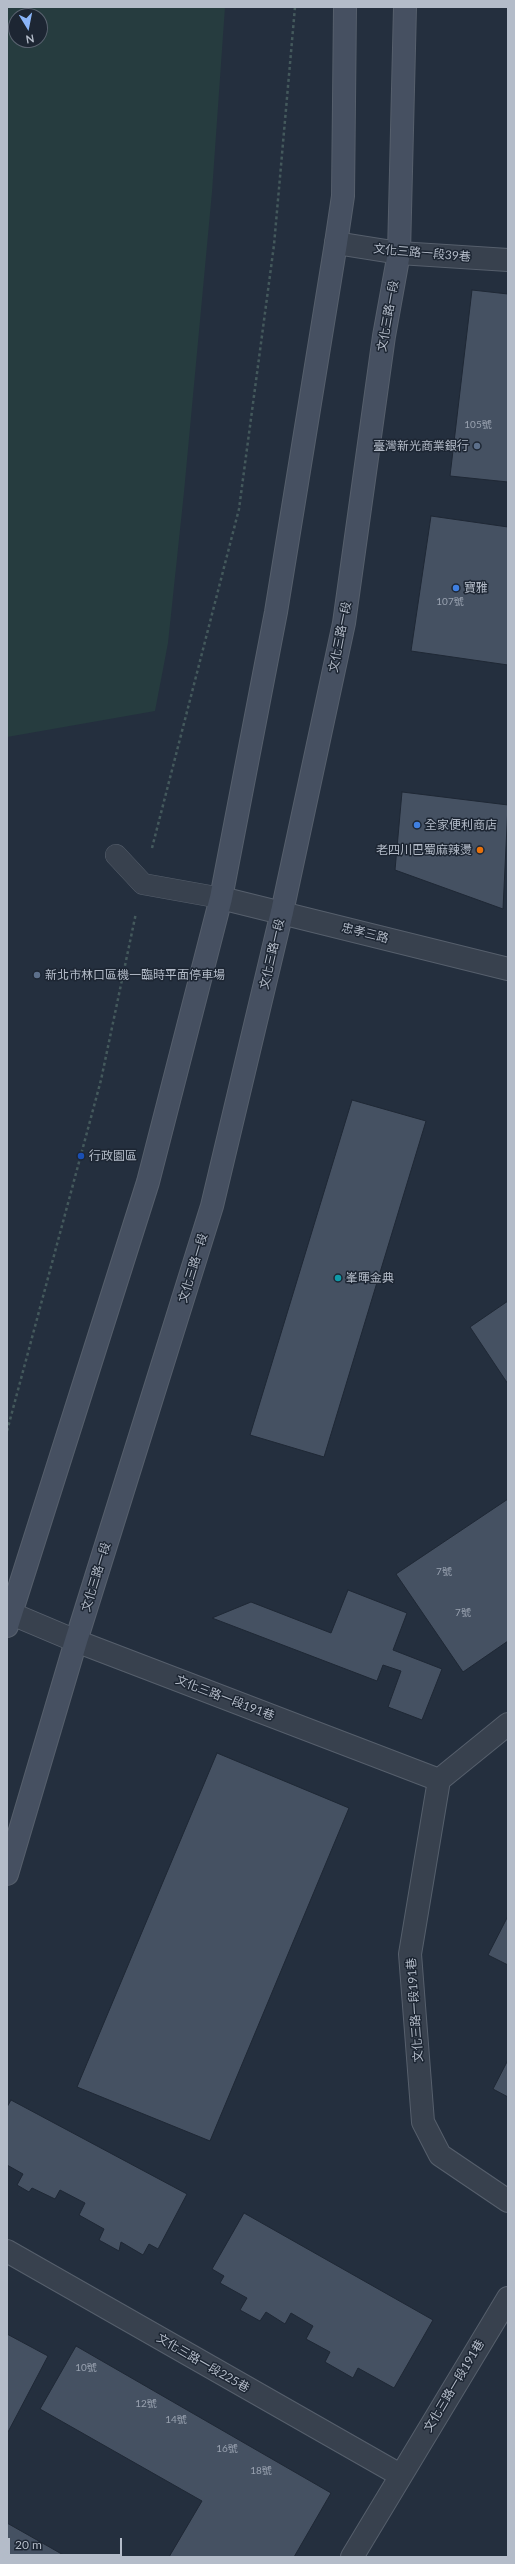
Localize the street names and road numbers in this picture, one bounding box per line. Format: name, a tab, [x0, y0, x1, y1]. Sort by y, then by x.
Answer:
street label: 文化三路一段39巷	[373, 242, 471, 264]
street label: 文化三路一段	[375, 279, 401, 353]
street label: 文化三路一段	[326, 600, 354, 674]
street label: 文化三路一段	[257, 917, 287, 991]
street label: 忠孝三路	[340, 920, 390, 946]
street label: 文化三路一段	[176, 1231, 210, 1305]
street label: 文化三路一段	[79, 1540, 113, 1614]
street label: 文化三路一段191巷	[173, 1672, 277, 1724]
street label: 文化三路一段191巷	[404, 1957, 426, 2063]
street label: 文化三路一段225巷	[154, 2331, 252, 2395]
street label: 文化三路一段191巷	[421, 2337, 487, 2435]

